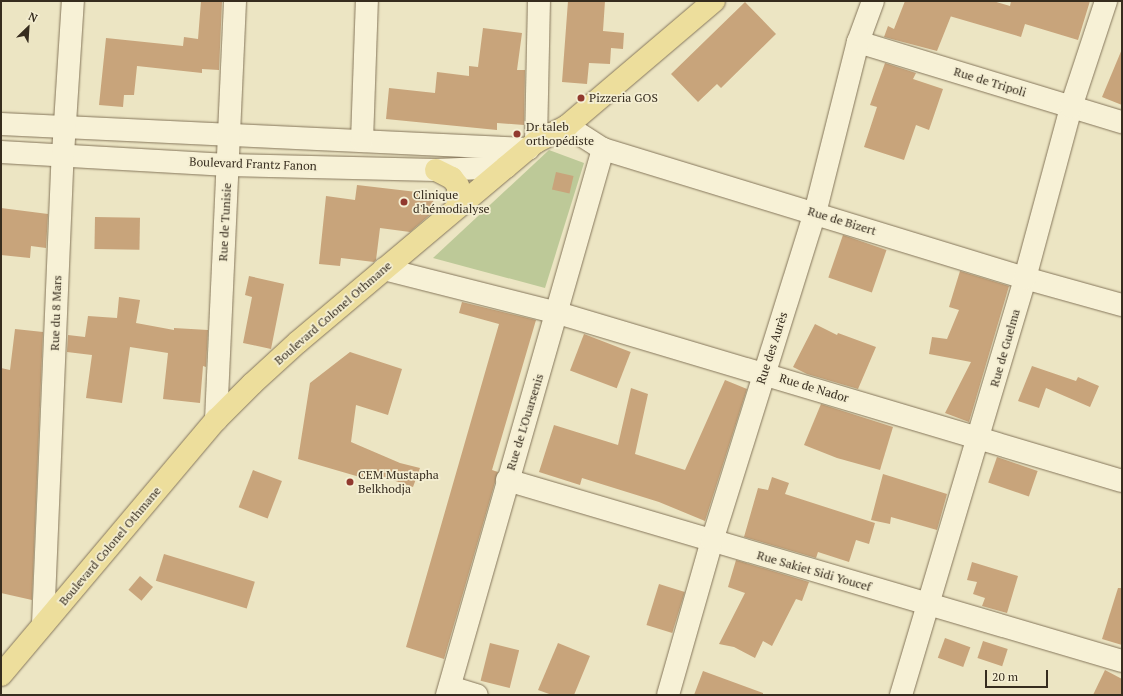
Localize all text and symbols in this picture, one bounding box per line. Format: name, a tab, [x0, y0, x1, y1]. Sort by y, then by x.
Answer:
north arrow	[8, 8, 48, 48]
text: N	[26, 9, 40, 25]
street label: Rue de Tripoli	[952, 64, 1028, 100]
place label: Pizzeria GOS	[589, 91, 658, 105]
marker: Pizzeria GOS	[576, 93, 586, 103]
place label: Dr taleb orthopédiste	[526, 120, 594, 148]
marker: Dr taleb orthopédiste	[511, 128, 523, 140]
street label: Boulevard Frantz Fanon	[189, 155, 317, 173]
street label: Rue de Tunisie	[216, 182, 234, 262]
place label: Clinique d'hémodialyse	[413, 188, 490, 216]
marker: Clinique d'hémodialyse	[398, 196, 410, 208]
street label: Rue de Bizert	[806, 204, 878, 238]
street label: Boulevard Colonel Othmane	[271, 258, 395, 368]
street label: Rue du 8 Mars	[47, 275, 65, 351]
street label: Rue de Guelma	[987, 307, 1023, 389]
street label: Rue des Aurès	[754, 310, 790, 386]
street label: Rue de Nador	[778, 371, 850, 405]
street label: Rue de L'Ouarsenis	[503, 372, 547, 472]
place label: CEM Mustapha Belkhodja	[358, 468, 439, 496]
marker: CEM Mustapha Belkhodja	[345, 477, 355, 487]
street label: Boulevard Colonel Othmane	[56, 484, 164, 608]
street label: Rue Sakiet Sidi Youcef	[755, 548, 873, 594]
scale bar	[987, 662, 1050, 688]
text: 20 m	[992, 669, 1018, 684]

